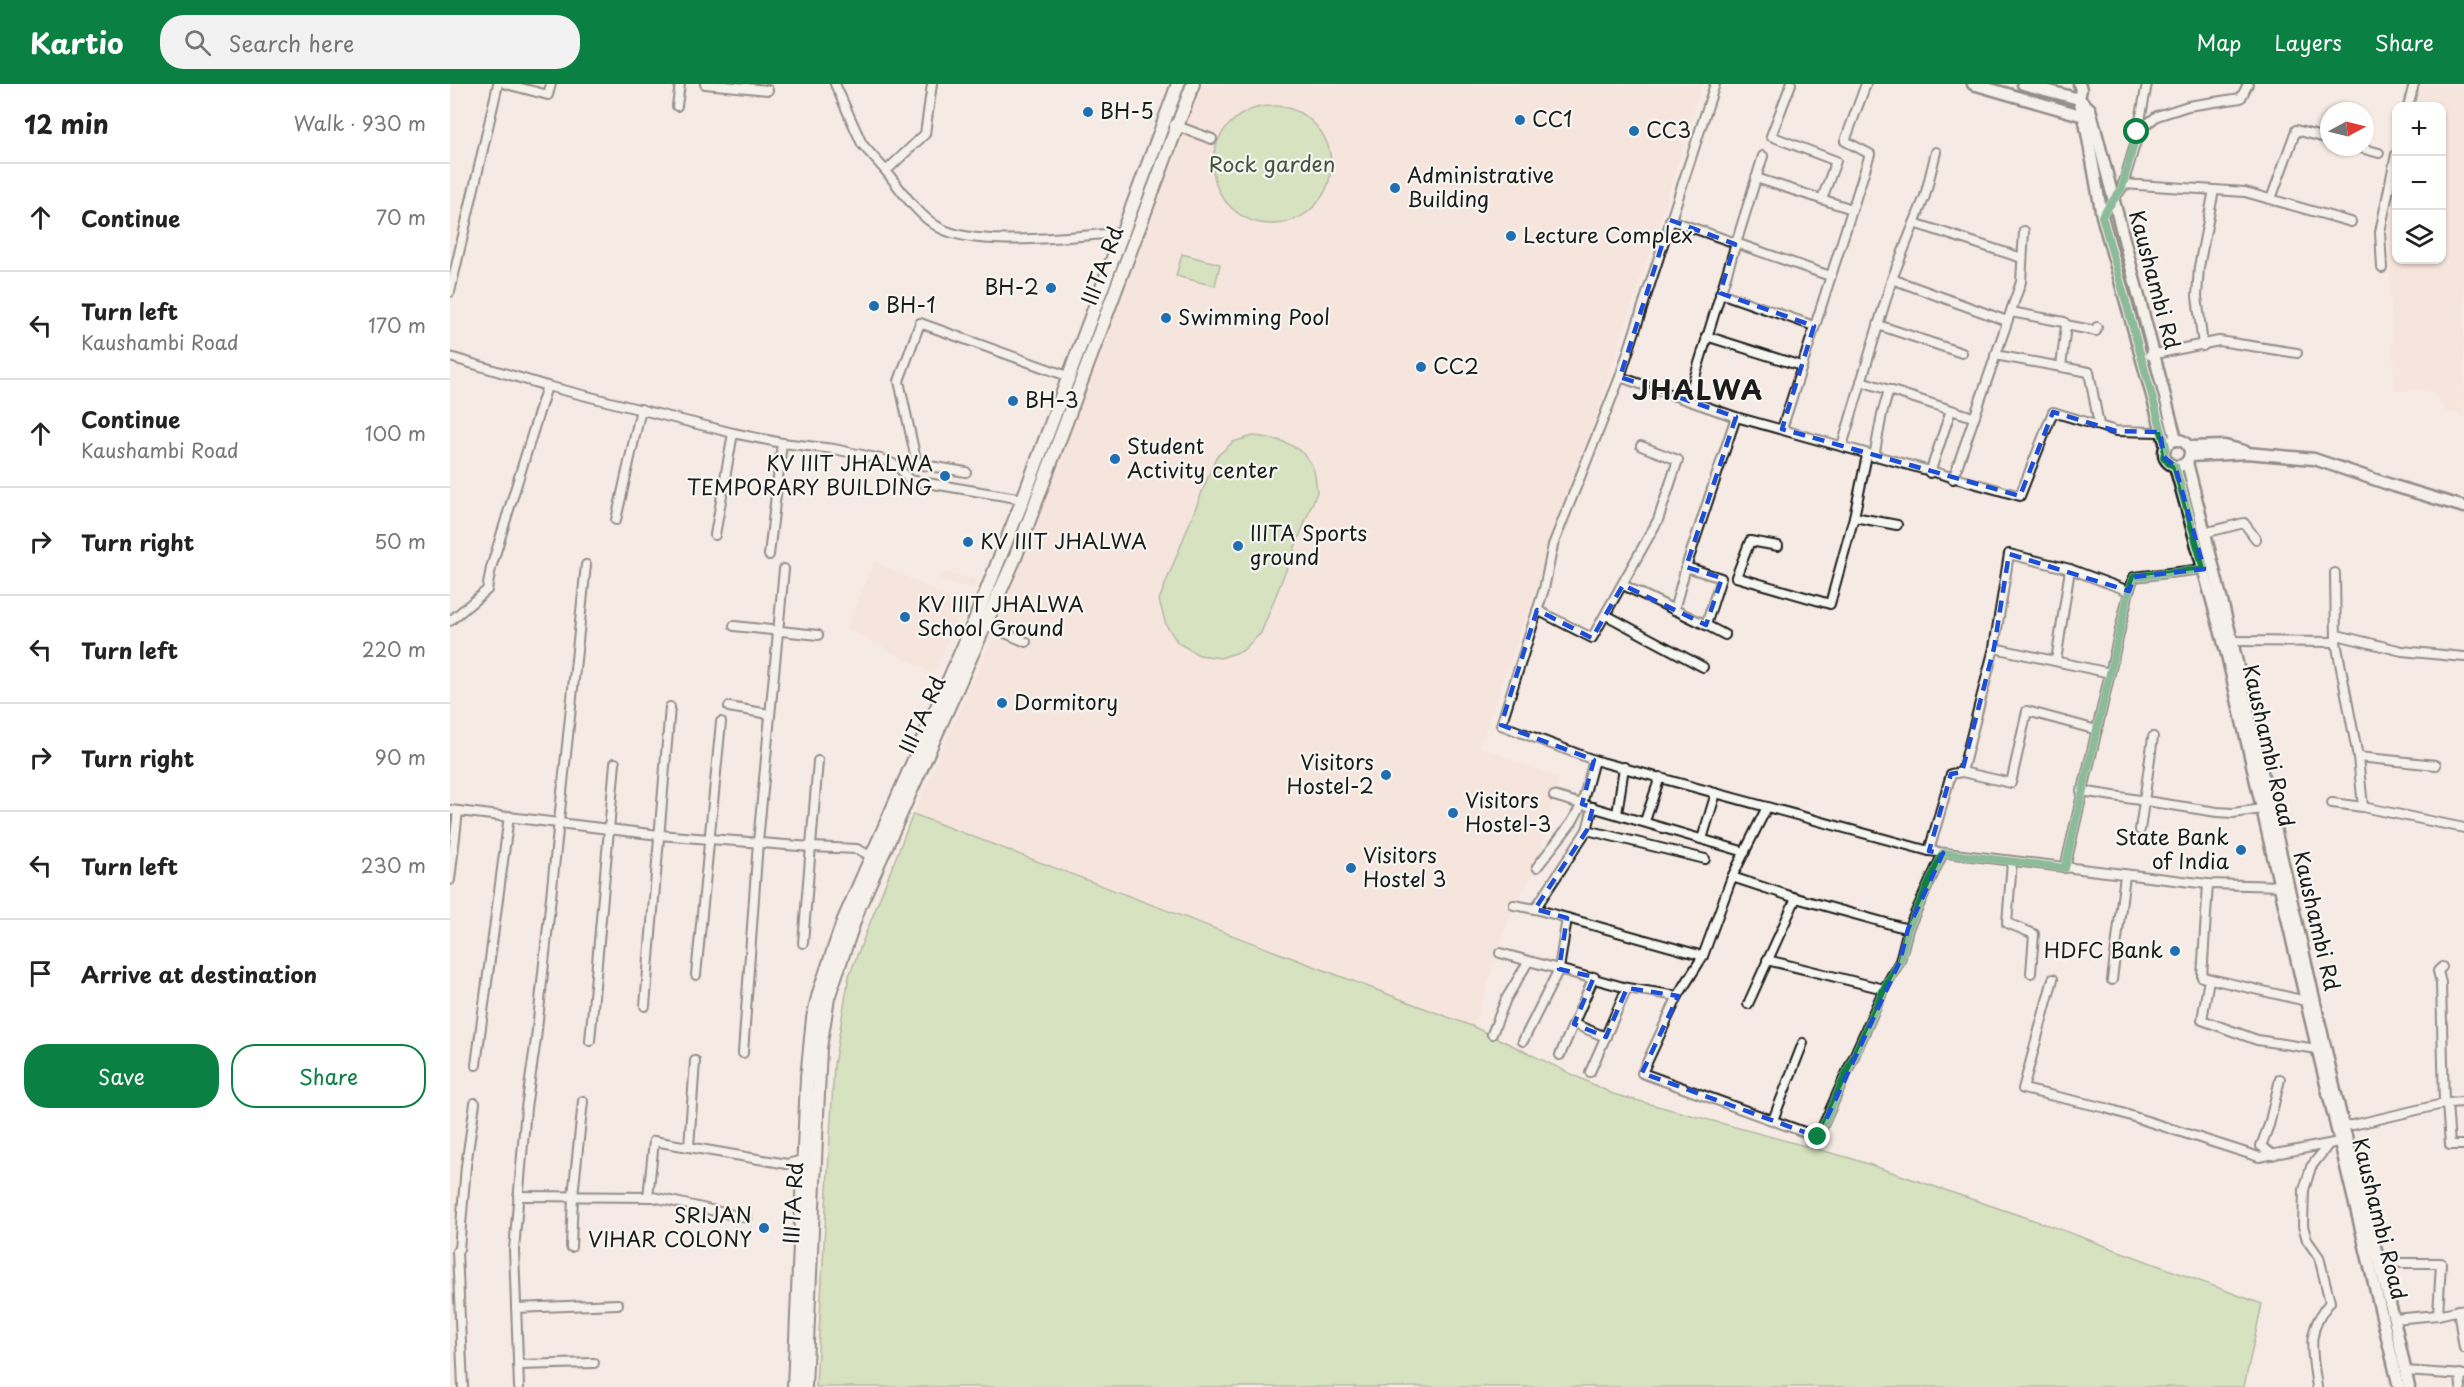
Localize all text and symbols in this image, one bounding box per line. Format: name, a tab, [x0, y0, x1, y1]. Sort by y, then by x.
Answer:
search box	[160, 15, 580, 69]
text: Kartio	[30, 21, 124, 64]
icon: search	[181, 26, 214, 59]
text: Search here	[229, 26, 354, 59]
text: Map	[2197, 26, 2241, 58]
text: Layers	[2274, 26, 2342, 58]
text: Share	[2375, 26, 2434, 58]
place label: BH-5	[1100, 94, 1154, 126]
place label: CC1	[1532, 102, 1572, 134]
north arrow	[2320, 102, 2374, 156]
map controls	[2392, 102, 2446, 264]
button: +	[2392, 102, 2446, 156]
text: 12 min	[24, 104, 109, 143]
marker: BH-5	[1081, 105, 1095, 119]
text: Walk · 930 m	[294, 108, 426, 138]
marker: CC1	[1513, 113, 1527, 127]
place label: CC3	[1646, 113, 1691, 145]
route start	[2123, 118, 2149, 144]
marker: CC3	[1627, 124, 1641, 138]
park label: Rock garden	[1209, 147, 1335, 179]
button: −	[2392, 156, 2446, 210]
place label: Administrative Building	[1407, 158, 1554, 214]
marker: Administrative Building	[1388, 181, 1402, 195]
icon: ahead	[24, 201, 57, 234]
text: Continue	[81, 201, 180, 234]
text: 70 m	[376, 202, 426, 232]
street label: Kaushambi Rd	[2122, 207, 2190, 353]
button: layers	[2392, 210, 2446, 264]
place label: Lecture Complex	[1523, 218, 1693, 250]
street label: IIITA Rd	[1072, 221, 1130, 309]
marker: Lecture Complex	[1504, 229, 1518, 243]
place label: BH-2	[984, 270, 1039, 302]
marker: BH-2	[1044, 281, 1058, 295]
place label: BH-1	[886, 288, 936, 320]
text: Turn left	[81, 294, 178, 327]
marker: BH-1	[867, 299, 881, 313]
place label: Swimming Pool	[1178, 300, 1330, 332]
icon: left	[24, 309, 57, 342]
text: 170 m	[368, 310, 426, 340]
marker: Swimming Pool	[1159, 311, 1173, 325]
text: Kaushambi Road	[81, 327, 239, 357]
place label: CC2	[1433, 349, 1479, 381]
marker: CC2	[1414, 360, 1428, 374]
district label: JHALWA	[1632, 368, 1764, 409]
place label: BH-3	[1025, 383, 1079, 415]
marker: BH-3	[1006, 394, 1020, 408]
text: Continue	[81, 402, 180, 435]
icon: ahead	[24, 417, 57, 450]
text: 100 m	[365, 418, 426, 448]
place label: Student Activity center	[1127, 429, 1278, 485]
text: Kaushambi Road	[81, 435, 239, 465]
place label: KV IIIT JHALWA TEMPORARY BUILDING	[687, 446, 933, 502]
marker: Student Activity center	[1108, 452, 1122, 466]
marker: KV IIIT JHALWA TEMPORARY BUILDING	[938, 469, 952, 483]
place label: IIITA Sports ground	[1250, 516, 1367, 572]
place label: KV IIIT JHALWA	[980, 524, 1147, 556]
icon: right	[24, 525, 57, 558]
text: Turn right	[81, 525, 194, 558]
text: 50 m	[374, 526, 426, 556]
marker: KV IIIT JHALWA	[961, 535, 975, 549]
marker: IIITA Sports ground	[1231, 539, 1245, 553]
place label: KV IIIT JHALWA School Ground	[917, 587, 1084, 643]
marker: KV IIIT JHALWA School Ground	[898, 610, 912, 624]
icon: left	[24, 633, 57, 666]
text: Turn left	[81, 633, 178, 666]
text: 220 m	[362, 634, 426, 664]
street label: Kaushambi Road	[2236, 661, 2304, 830]
street label: IIITA Rd	[890, 670, 952, 758]
place label: Dormitory	[1014, 685, 1118, 717]
marker: Dormitory	[995, 696, 1009, 710]
icon: right	[24, 741, 57, 774]
text: Turn right	[81, 741, 194, 774]
text: 90 m	[375, 742, 426, 772]
place label: Visitors Hostel-2	[1287, 745, 1374, 801]
marker: Visitors Hostel-2	[1379, 768, 1393, 782]
place label: Visitors Hostel-3	[1465, 783, 1551, 839]
marker: Visitors Hostel-3	[1446, 806, 1460, 820]
place label: State Bank of India	[2115, 820, 2230, 876]
place label: Visitors Hostel 3	[1363, 838, 1446, 894]
marker: State Bank of India	[2234, 843, 2248, 857]
street label: Kaushambi Rd	[2286, 848, 2350, 994]
icon: left	[24, 849, 57, 882]
text: Turn left	[81, 849, 178, 882]
text: 230 m	[361, 850, 426, 880]
marker: Visitors Hostel 3	[1344, 861, 1358, 875]
place label: HDFC Bank	[2044, 933, 2163, 965]
marker: HDFC Bank	[2168, 944, 2182, 958]
icon: arrive	[24, 957, 57, 990]
text: Arrive at destination	[81, 957, 317, 990]
button: Save	[24, 1044, 219, 1108]
button: Share	[231, 1044, 426, 1108]
route end	[1804, 1123, 1830, 1149]
street label: Kaushambi Road	[2345, 1134, 2417, 1303]
street label: IIITA Rd	[774, 1161, 810, 1245]
place label: SRIJAN VIHAR COLONY	[588, 1198, 752, 1254]
marker: SRIJAN VIHAR COLONY	[757, 1221, 771, 1235]

